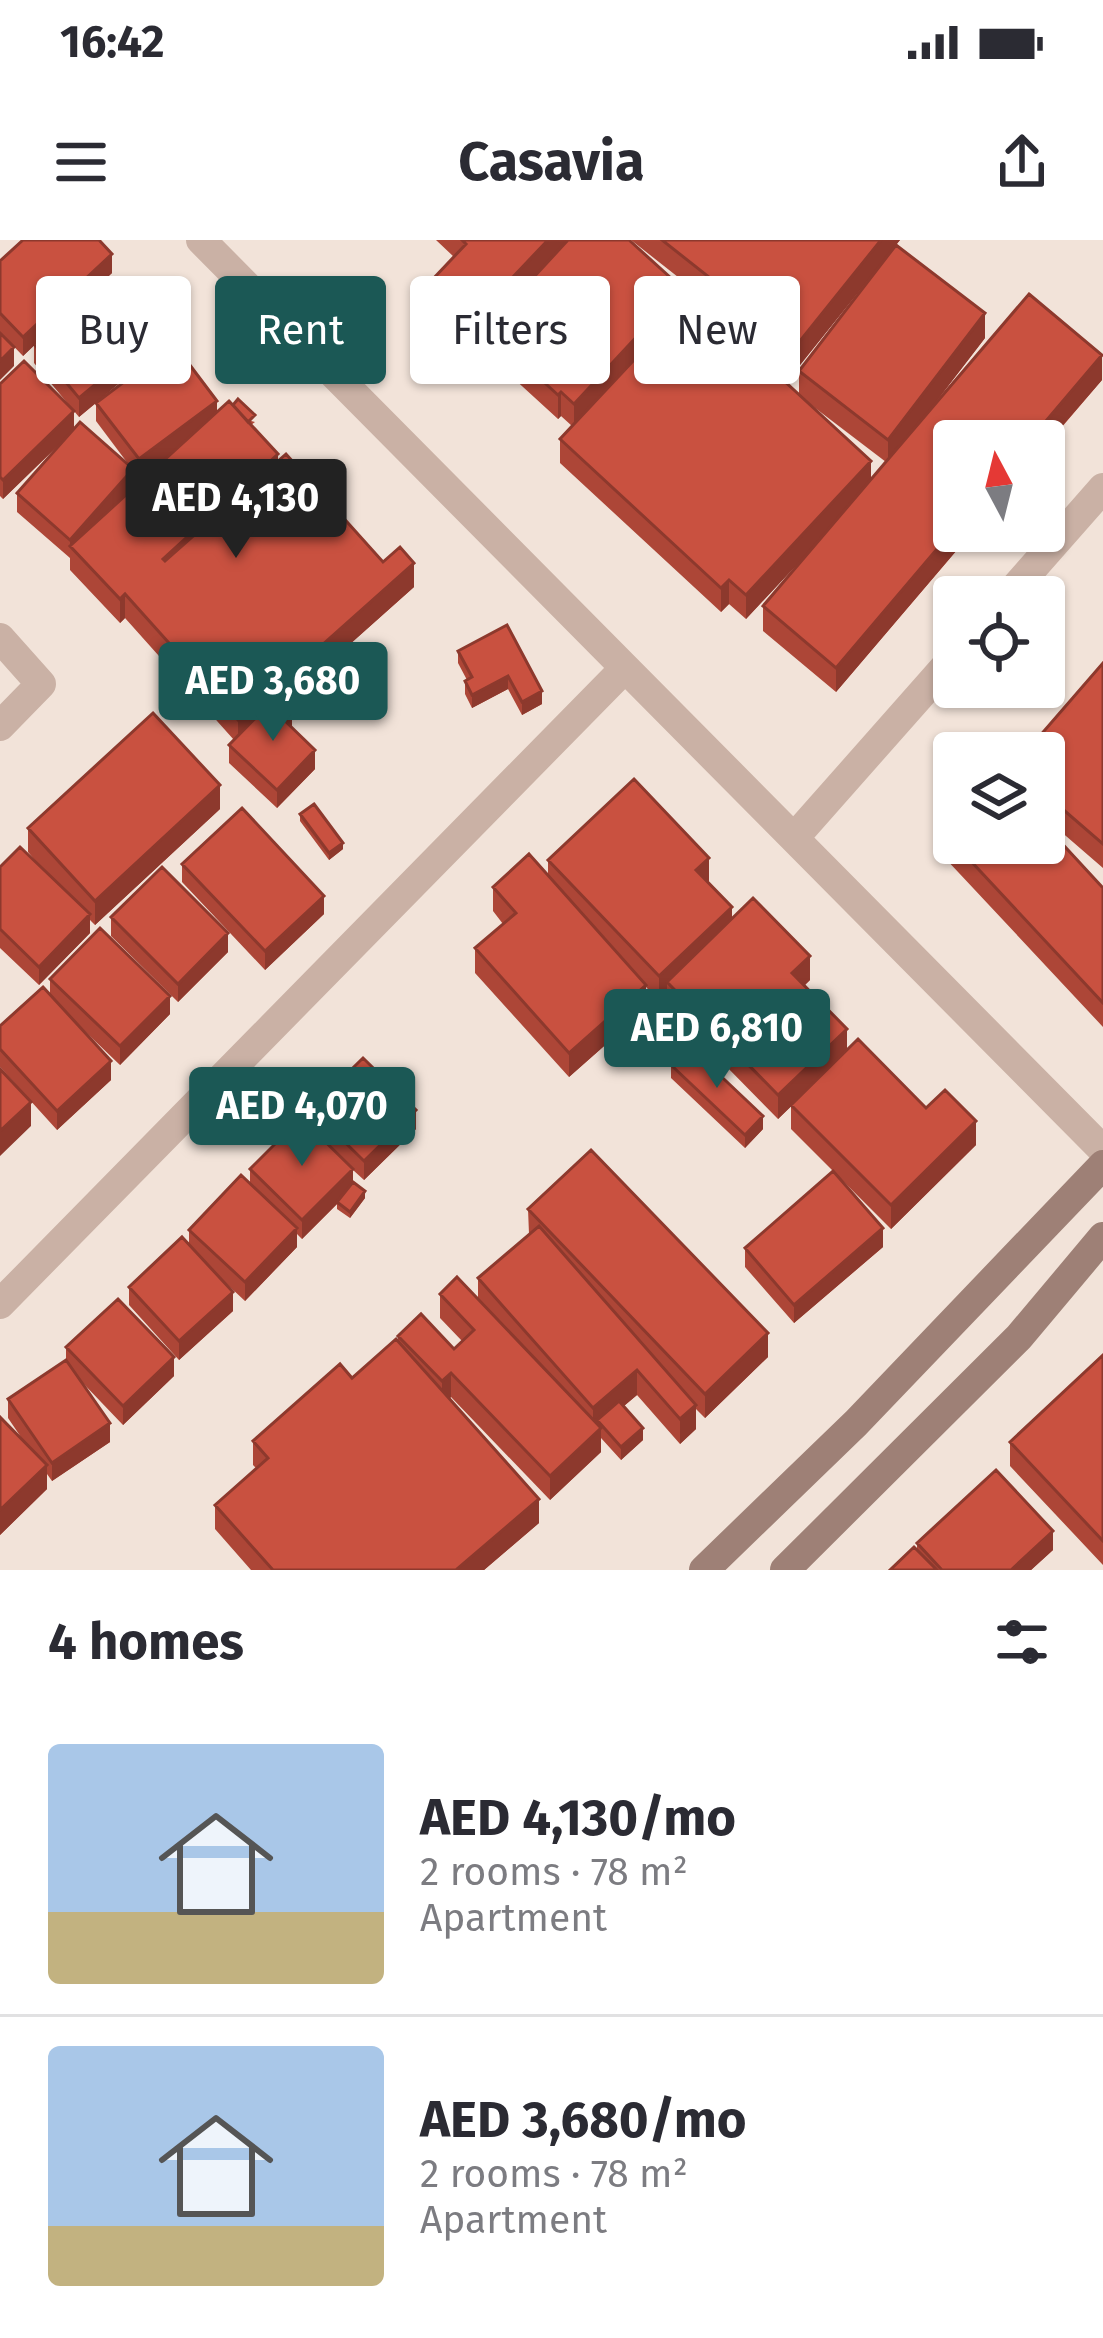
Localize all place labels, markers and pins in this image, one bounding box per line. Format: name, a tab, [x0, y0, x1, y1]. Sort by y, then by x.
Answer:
pin: AED 4,130	[99, 459, 373, 561]
pin: AED 3,680	[136, 642, 410, 744]
pin: AED 6,810	[580, 989, 854, 1091]
pin: AED 4,070	[165, 1067, 439, 1169]

